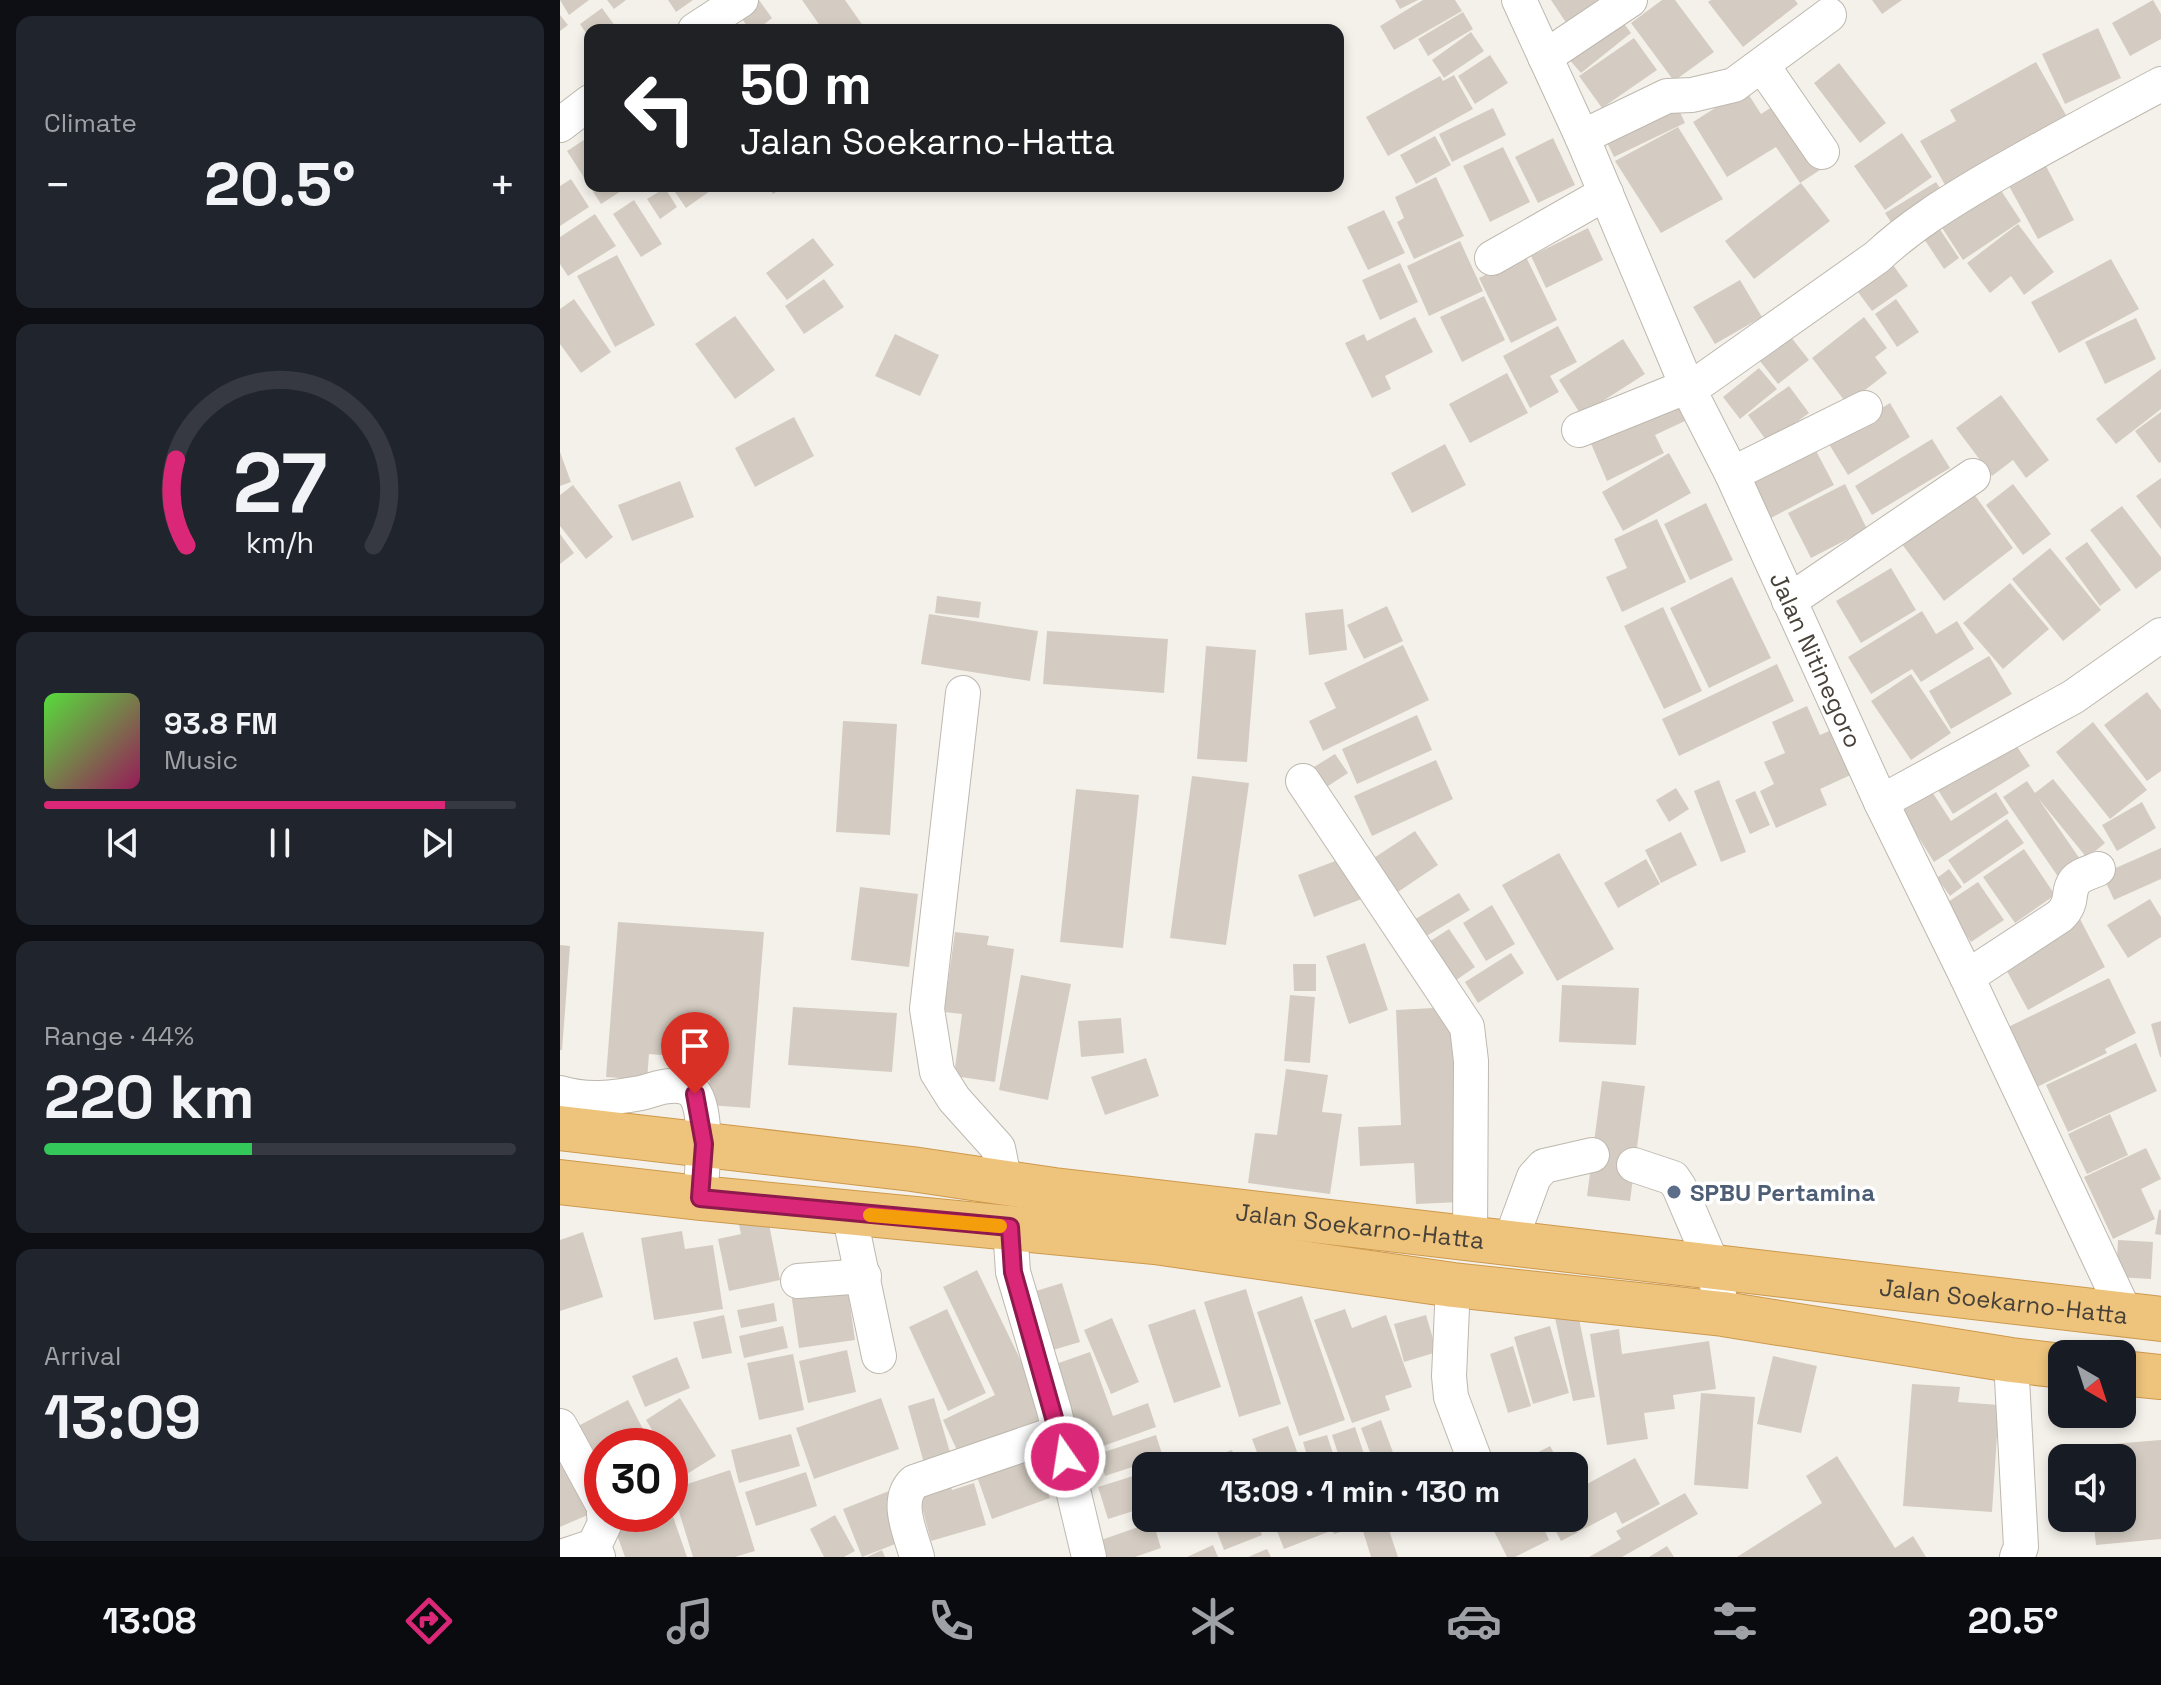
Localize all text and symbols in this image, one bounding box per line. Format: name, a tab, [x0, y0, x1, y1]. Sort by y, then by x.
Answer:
text: 50 m	[740, 49, 872, 120]
icon: left	[608, 56, 712, 160]
text: Climate	[44, 106, 137, 140]
text: Jalan Soekarno-Hatta	[740, 119, 1115, 165]
text: 20.5°	[204, 146, 356, 223]
text: −	[44, 157, 71, 213]
text: +	[489, 157, 516, 213]
text: 27	[233, 430, 327, 536]
text: km/h	[246, 525, 314, 561]
street label: Jalan Nitinegoro	[1763, 567, 1870, 753]
text: 93.8 FM	[164, 704, 278, 743]
text: Music	[164, 743, 238, 777]
icon: previous	[101, 821, 145, 865]
icon: pause	[258, 821, 302, 865]
icon: next	[415, 821, 459, 865]
pin	[661, 1012, 729, 1094]
text: Range · 44%	[44, 1019, 194, 1053]
icon: arrive	[673, 1024, 717, 1068]
text: 220 km	[44, 1059, 254, 1136]
place label: SPBU Pertamina	[1690, 1177, 1875, 1208]
marker: SPBU Pertamina	[1665, 1183, 1683, 1201]
street label: Jalan Soekarno-Hatta	[1234, 1196, 1486, 1256]
street label: Jalan Soekarno-Hatta	[1878, 1271, 2130, 1331]
text: Arrival	[44, 1339, 121, 1373]
north arrow	[2048, 1340, 2136, 1428]
map controls	[2048, 1340, 2136, 1532]
text: 13:09	[44, 1379, 201, 1456]
position arrow	[1023, 1415, 1107, 1499]
speed limit sign: 30	[584, 1428, 688, 1532]
button: sound	[2048, 1444, 2136, 1532]
text: 13:09 · 1 min · 130 m	[1220, 1472, 1500, 1511]
icon: directions	[401, 1593, 457, 1649]
icon: music	[662, 1593, 718, 1649]
icon: phone	[923, 1593, 979, 1649]
icon: climate	[1185, 1593, 1241, 1649]
icon: car	[1446, 1593, 1502, 1649]
icon: filters	[1707, 1593, 1763, 1649]
text: 13:08	[103, 1598, 196, 1644]
text: 20.5°	[1968, 1598, 2058, 1644]

